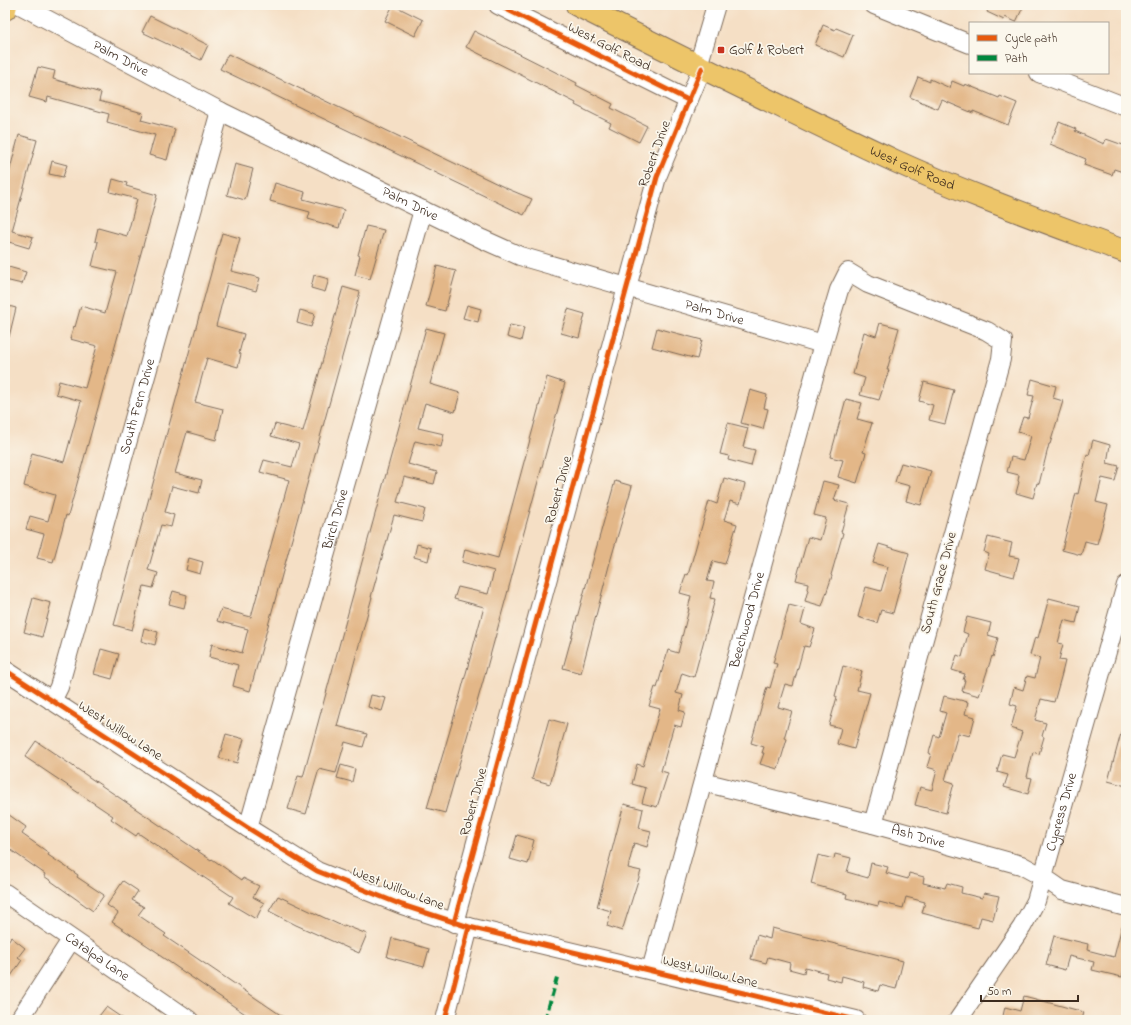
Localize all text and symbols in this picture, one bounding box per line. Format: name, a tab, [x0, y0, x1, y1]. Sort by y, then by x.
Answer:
street label: West Golf Road	[564, 17, 654, 77]
legend	[969, 22, 1109, 74]
text: Cycle path	[1005, 30, 1057, 49]
street label: Palm Drive	[89, 35, 153, 82]
place label: Golf & Robert	[729, 40, 804, 61]
marker: Golf & Robert	[716, 45, 726, 55]
text: Path	[1005, 50, 1028, 68]
street label: Robert Drive	[633, 117, 677, 191]
street label: West Golf Road	[866, 140, 958, 196]
street label: Palm Drive	[378, 181, 443, 227]
street label: Palm Drive	[682, 294, 747, 331]
street label: South Fern Drive	[114, 355, 161, 457]
street label: Robert Drive	[540, 453, 578, 527]
street label: Birch Drive	[317, 486, 354, 553]
street label: South Grace Drive	[915, 529, 963, 636]
street label: Beechwood Drive	[724, 569, 771, 672]
street label: West Willow Lane	[74, 696, 167, 767]
street label: Robert Drive	[455, 765, 493, 839]
street label: Cypress Drive	[1040, 770, 1083, 854]
street label: Ash Drive	[889, 819, 948, 854]
street label: West Willow Lane	[349, 862, 448, 916]
street label: Catalpa Lane	[61, 927, 134, 987]
street label: West Willow Lane	[660, 950, 760, 994]
scale bar	[981, 977, 1078, 1003]
text: 50 m	[987, 983, 1011, 1001]

